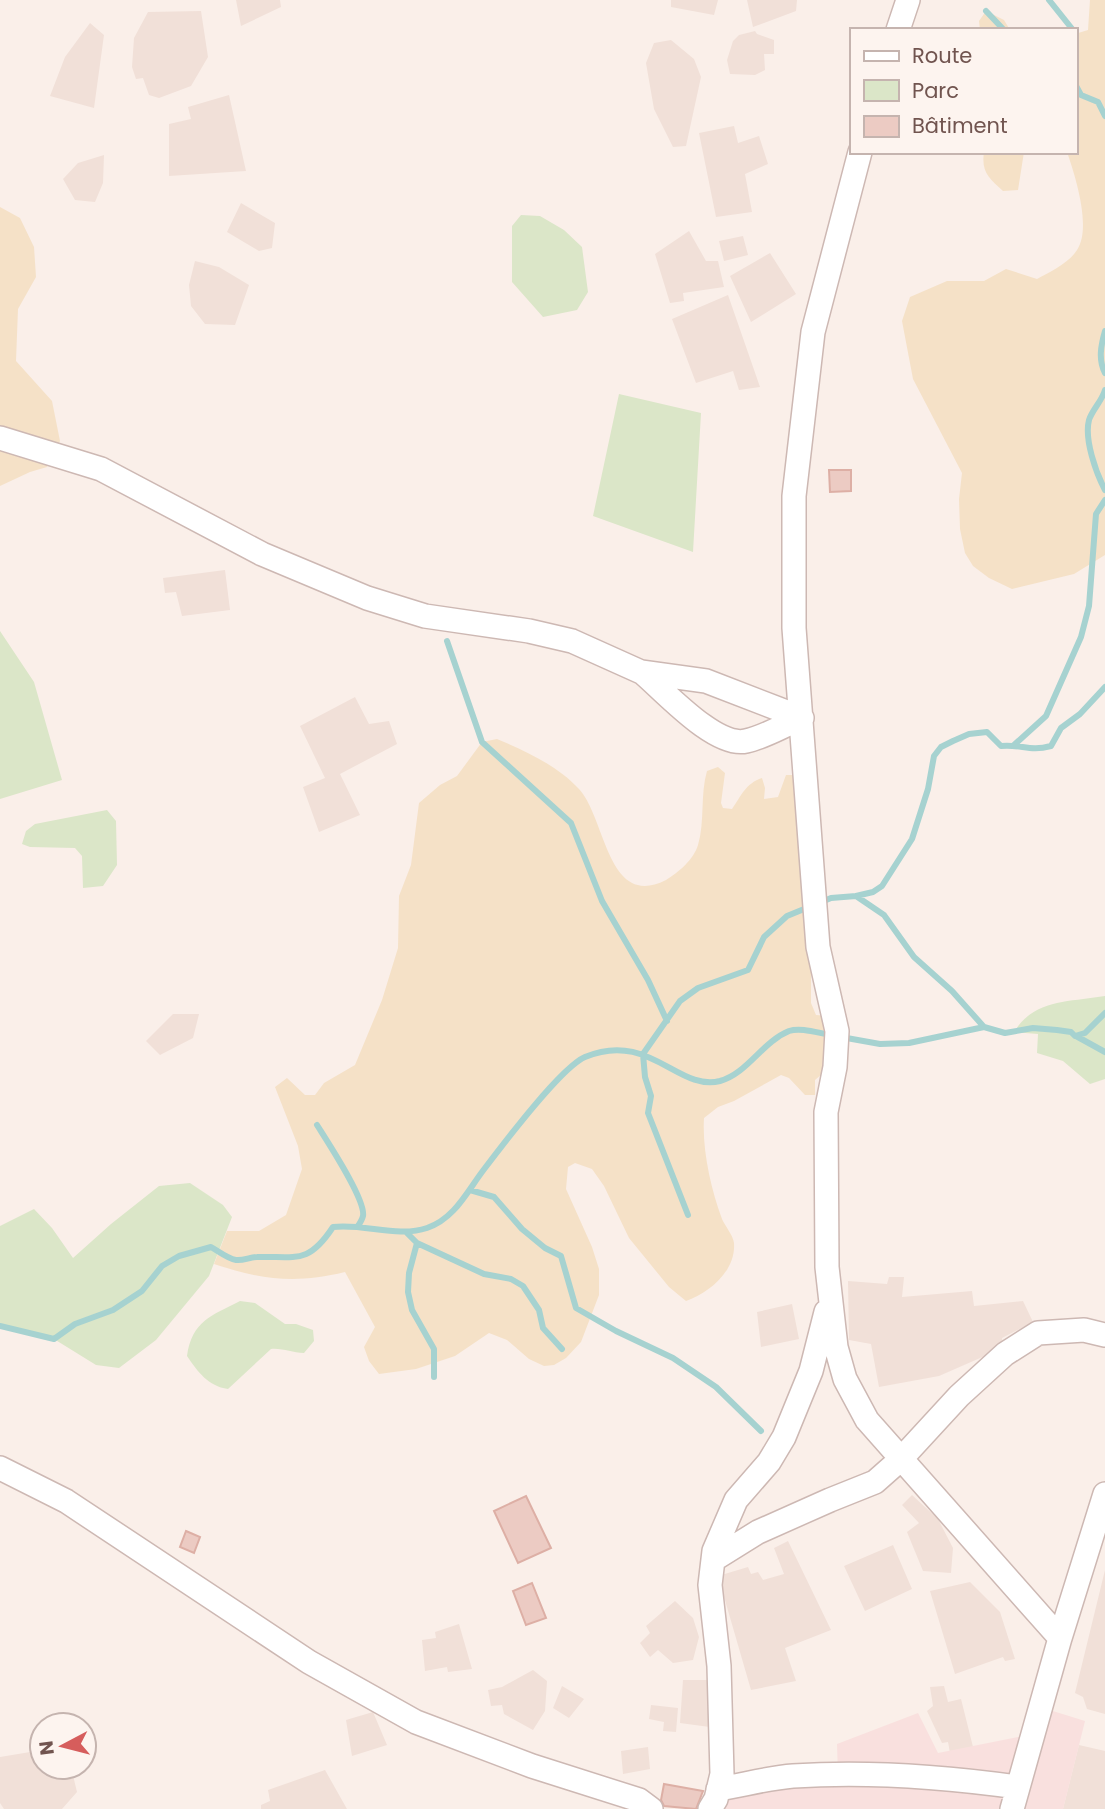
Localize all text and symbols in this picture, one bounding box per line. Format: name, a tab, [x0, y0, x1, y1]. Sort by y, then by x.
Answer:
legend	[850, 28, 1077, 154]
text: Route	[912, 41, 972, 70]
text: Parc	[912, 76, 959, 105]
text: Bâtiment	[912, 111, 1008, 140]
north arrow	[28, 1711, 98, 1781]
text: N	[32, 1739, 61, 1757]

